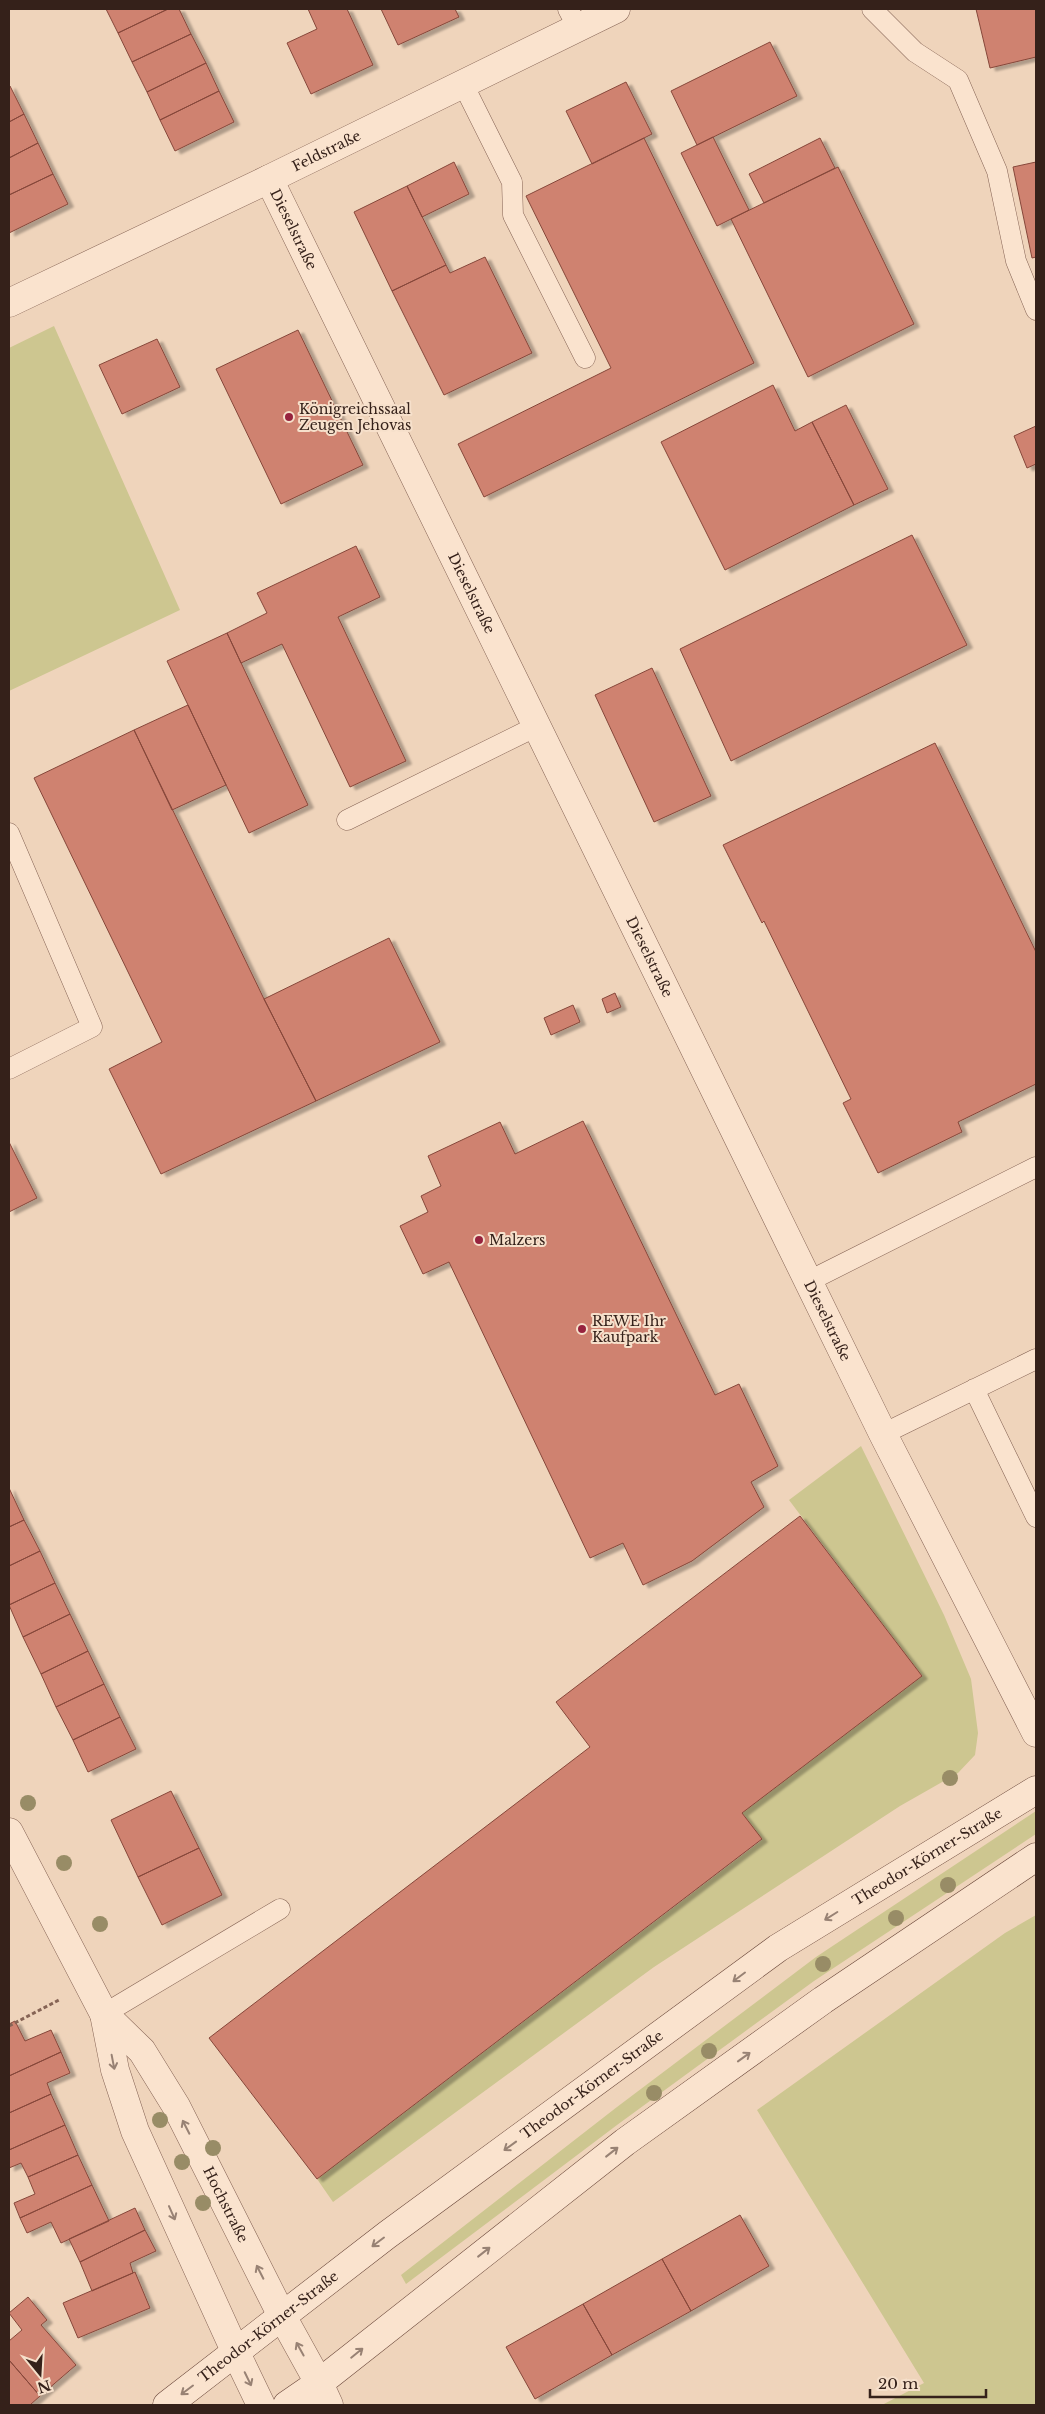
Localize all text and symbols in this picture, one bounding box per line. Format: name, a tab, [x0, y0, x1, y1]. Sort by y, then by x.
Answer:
street label: Feldstraße	[289, 126, 364, 175]
street label: Dieselstraße	[266, 186, 321, 273]
place label: Königreichssaal Zeugen Jehovas	[299, 400, 411, 434]
marker: Königreichssaal Zeugen Jehovas	[283, 411, 295, 423]
street label: Dieselstraße	[444, 550, 499, 637]
street label: Dieselstraße	[622, 913, 677, 1000]
place label: Malzers	[489, 1231, 545, 1249]
marker: Malzers	[473, 1234, 485, 1246]
street label: Dieselstraße	[800, 1277, 855, 1364]
place label: REWE Ihr Kaufpark	[592, 1312, 666, 1346]
marker: REWE Ihr Kaufpark	[576, 1323, 588, 1335]
street label: Theodor-Körner-Straße	[849, 1804, 1005, 1909]
one-way arrow	[824, 1911, 838, 1921]
one-way arrow	[733, 1972, 746, 1983]
street label: Theodor-Körner-Straße	[517, 2027, 666, 2143]
one-way arrow	[737, 2052, 751, 2062]
one-way arrow	[109, 2054, 119, 2070]
one-way arrow	[181, 2120, 191, 2135]
one-way arrow	[503, 2141, 517, 2151]
one-way arrow	[605, 2147, 619, 2157]
street label: Hochstraße	[199, 2164, 252, 2245]
one-way arrow	[168, 2205, 178, 2220]
one-way arrow	[371, 2237, 385, 2247]
one-way arrow	[477, 2246, 490, 2257]
one-way arrow	[255, 2265, 264, 2280]
street label: Theodor-Körner-Straße	[195, 2267, 342, 2387]
one-way arrow	[295, 2342, 305, 2357]
one-way arrow	[350, 2347, 363, 2358]
north arrow	[15, 2349, 65, 2399]
scale bar	[870, 2366, 986, 2398]
one-way arrow	[244, 2371, 253, 2386]
text: 20 m	[878, 2374, 918, 2393]
text: N	[35, 2376, 53, 2397]
one-way arrow	[181, 2384, 194, 2395]

